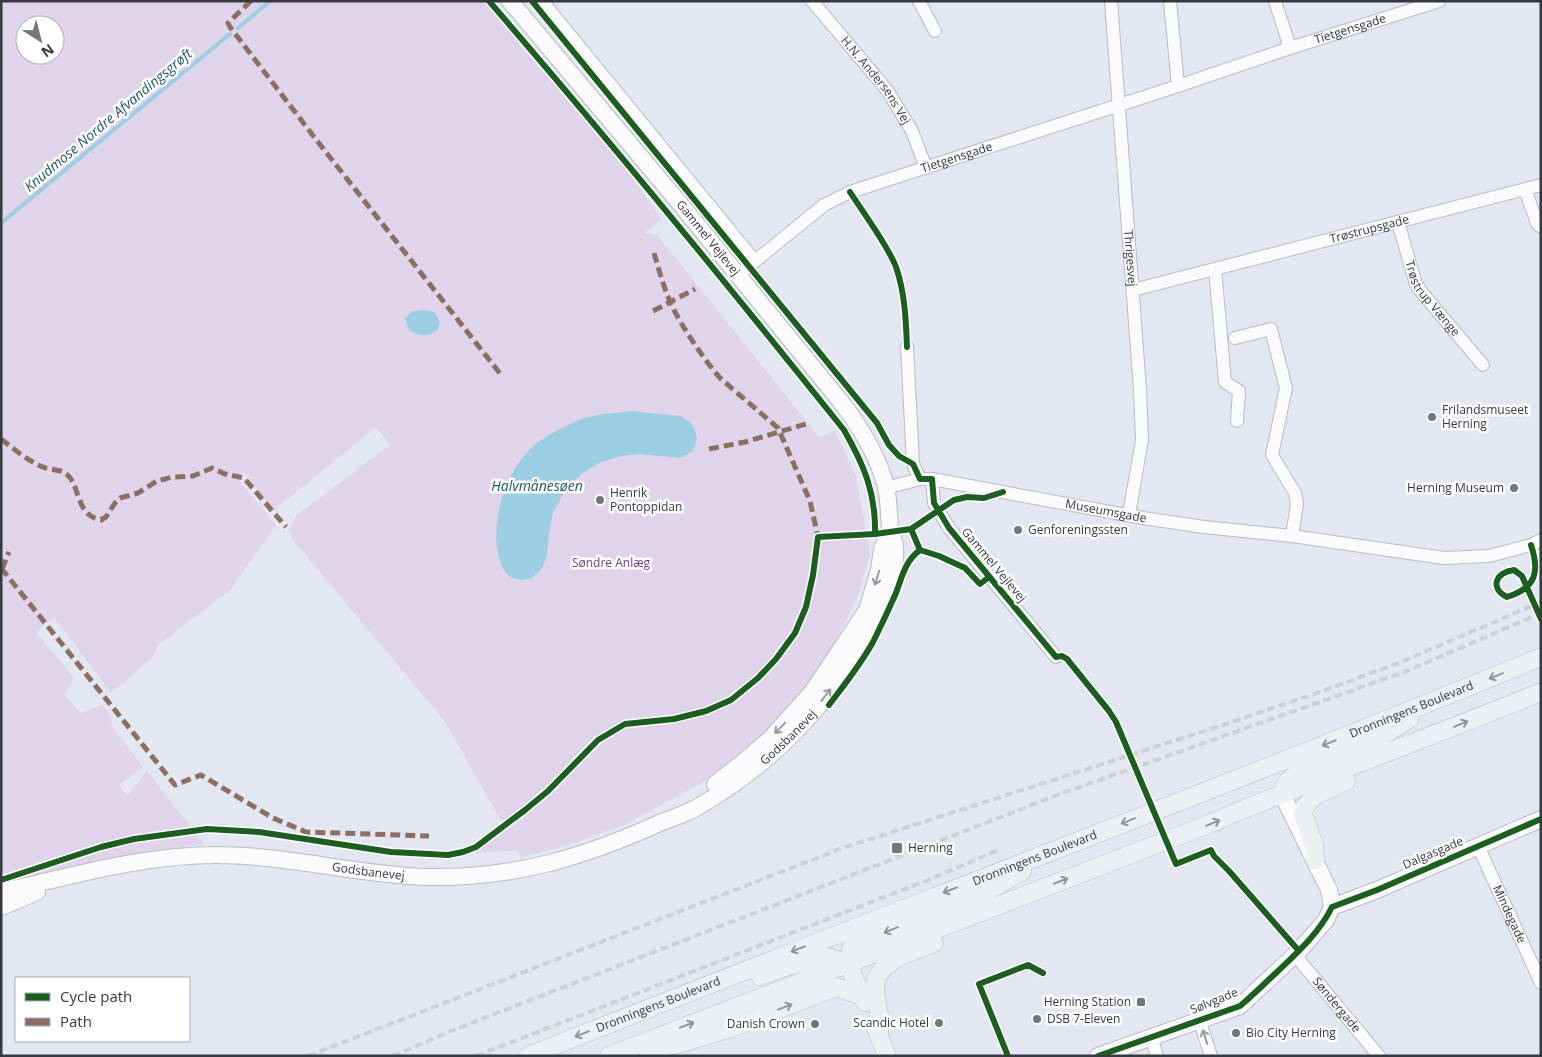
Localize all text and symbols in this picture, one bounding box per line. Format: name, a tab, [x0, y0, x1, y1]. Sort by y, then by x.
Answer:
street label: Tietgensgade	[1312, 9, 1388, 48]
north arrow	[15, 15, 65, 65]
street label: H.N. Andersens Vej	[837, 32, 915, 128]
water label: Knudmose Nordre Afvandingsgrøft	[21, 45, 195, 195]
street label: Tietgensgade	[918, 137, 995, 177]
street label: Gammel Vejlevej	[673, 196, 744, 279]
street label: Trøstrupsgade	[1328, 210, 1411, 247]
street label: Thrigesvej	[1120, 229, 1141, 287]
street label: Trøstrup Vænge	[1401, 258, 1464, 340]
place label: Frilandsmuseet Herning	[1442, 401, 1528, 432]
marker: Frilandsmuseet Herning	[1426, 411, 1438, 423]
water label: Halvmånesøen	[491, 476, 583, 495]
place label: Herning Museum	[1407, 479, 1504, 496]
marker: Herning Museum	[1508, 482, 1520, 494]
place label: Henrik Pontoppidan	[610, 484, 682, 515]
marker: Henrik Pontoppidan	[594, 494, 606, 506]
street label: Museumsgade	[1064, 495, 1148, 527]
place label: Genforeningssten	[1028, 521, 1128, 538]
street label: Gammel Vejlevej	[958, 524, 1031, 606]
marker: Genforeningssten	[1012, 524, 1024, 536]
park label: Søndre Anlæg	[572, 554, 651, 571]
one-way arrow	[871, 570, 881, 586]
one-way arrow	[1489, 671, 1504, 681]
street label: Dronningens Boulevard	[1347, 676, 1476, 742]
one-way arrow	[821, 689, 832, 702]
street label: Godsbanevej	[756, 706, 820, 769]
one-way arrow	[1453, 719, 1468, 729]
one-way arrow	[774, 722, 786, 734]
one-way arrow	[1321, 739, 1336, 748]
one-way arrow	[1121, 817, 1137, 826]
one-way arrow	[1205, 817, 1220, 826]
street label: Dronningens Boulevard	[970, 826, 1099, 890]
street label: Dalgasgade	[1400, 832, 1466, 873]
place label: Herning	[908, 839, 953, 856]
marker: Herning	[890, 841, 904, 855]
street label: Godsbanevej	[331, 858, 405, 884]
one-way arrow	[1053, 876, 1068, 885]
street label: Mindegade	[1489, 882, 1531, 946]
one-way arrow	[942, 887, 957, 896]
one-way arrow	[884, 926, 899, 936]
one-way arrow	[791, 945, 806, 954]
street label: Dronningens Boulevard	[593, 972, 723, 1036]
street label: Søndergade	[1309, 973, 1365, 1036]
legend	[15, 977, 190, 1042]
street label: Sølvgade	[1187, 983, 1240, 1018]
text: Cycle path	[60, 986, 132, 1006]
place label: Herning Station	[1044, 993, 1131, 1010]
marker: Herning Station	[1135, 996, 1147, 1008]
one-way arrow	[777, 1002, 792, 1011]
place label: DSB 7-Eleven	[1047, 1010, 1120, 1027]
text: Path	[60, 1011, 92, 1031]
marker: DSB 7-Eleven	[1031, 1013, 1043, 1025]
place label: Scandic Hotel	[853, 1014, 929, 1031]
place label: Danish Crown	[727, 1015, 805, 1032]
marker: Scandic Hotel	[933, 1017, 945, 1029]
marker: Danish Crown	[809, 1018, 821, 1030]
one-way arrow	[679, 1020, 695, 1029]
place label: Bio City Herning	[1246, 1024, 1336, 1041]
marker: Bio City Herning	[1230, 1027, 1242, 1039]
one-way arrow	[575, 1030, 590, 1040]
one-way arrow	[1200, 1030, 1210, 1046]

